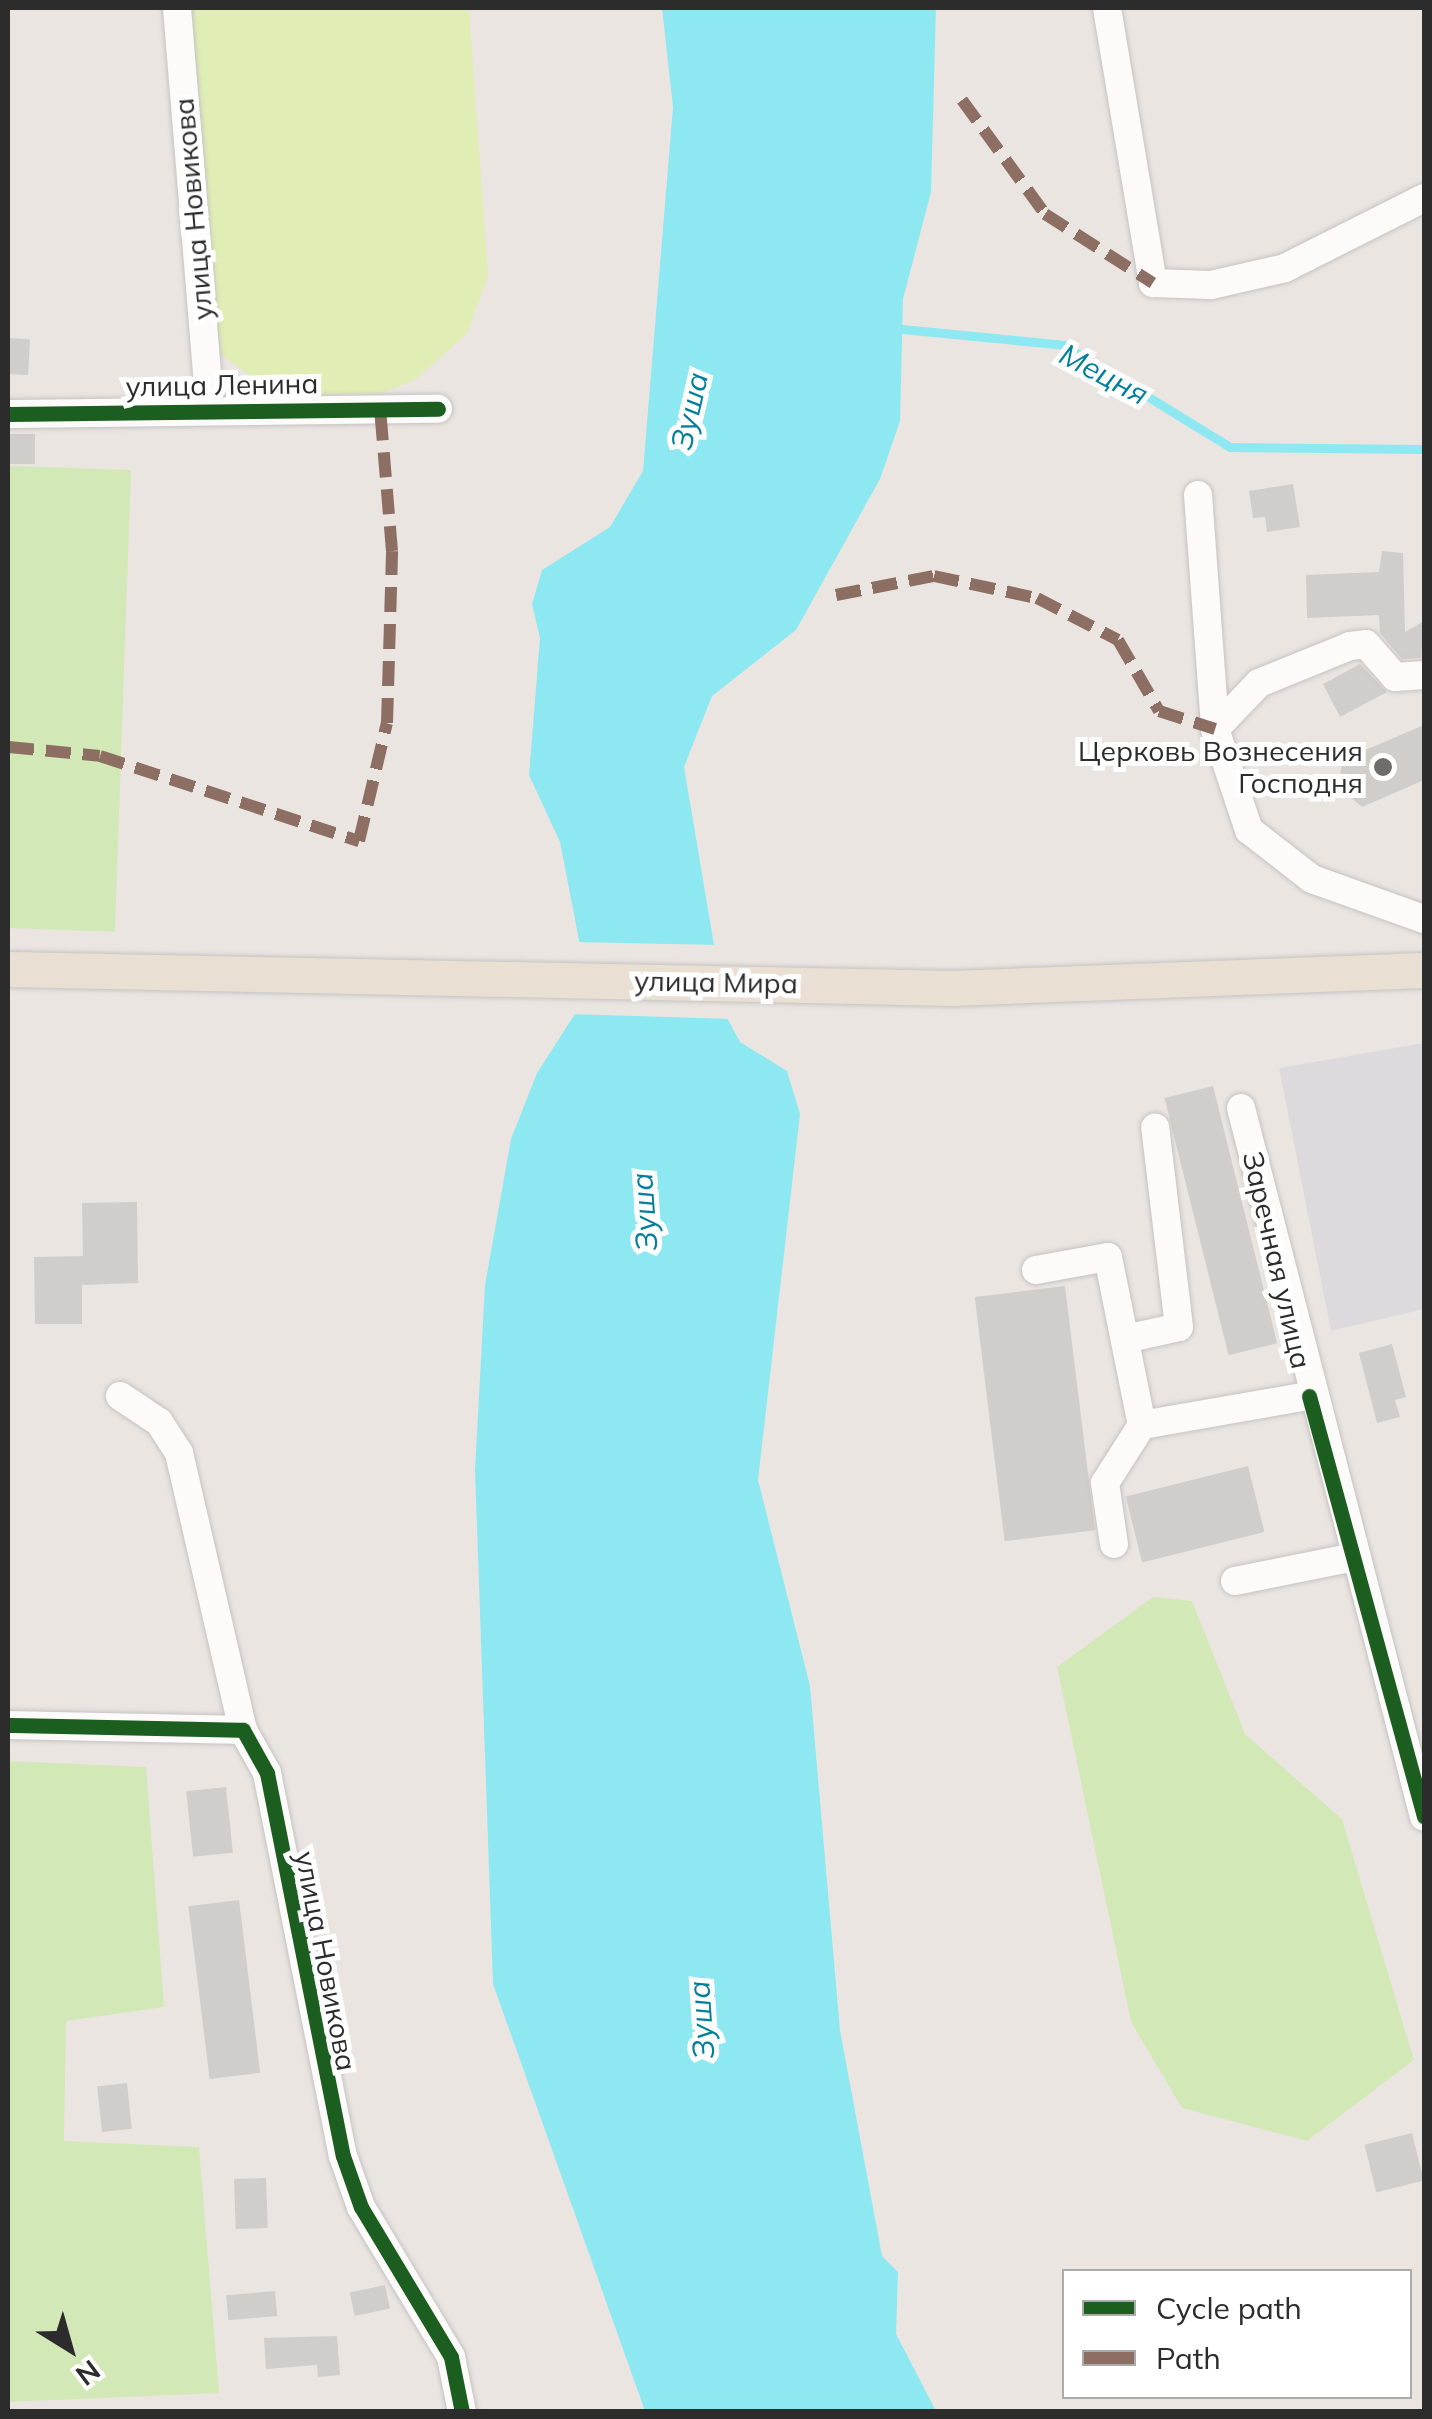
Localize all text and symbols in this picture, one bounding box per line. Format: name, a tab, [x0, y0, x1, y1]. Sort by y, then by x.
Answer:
street label: улица Новикова	[167, 96, 219, 322]
water label: Мецня	[1054, 336, 1154, 412]
street label: улица Ленина	[125, 367, 319, 403]
water label: Зуша	[663, 369, 715, 453]
place label: Церковь Вознесения Господня	[1078, 734, 1363, 800]
marker: Церковь Вознесения Господня	[1372, 756, 1394, 778]
street label: улица Мира	[634, 964, 798, 1000]
street label: Заречная улица	[1236, 1148, 1318, 1372]
water label: Зуша	[623, 1172, 665, 1252]
street label: улица Новикова	[288, 1848, 364, 2074]
water label: Зуша	[680, 1980, 722, 2060]
legend	[1062, 2269, 1412, 2399]
text: Cycle path	[1156, 2289, 1302, 2327]
north arrow	[20, 2299, 120, 2399]
text: Path	[1156, 2339, 1221, 2377]
text: N	[69, 2353, 107, 2394]

